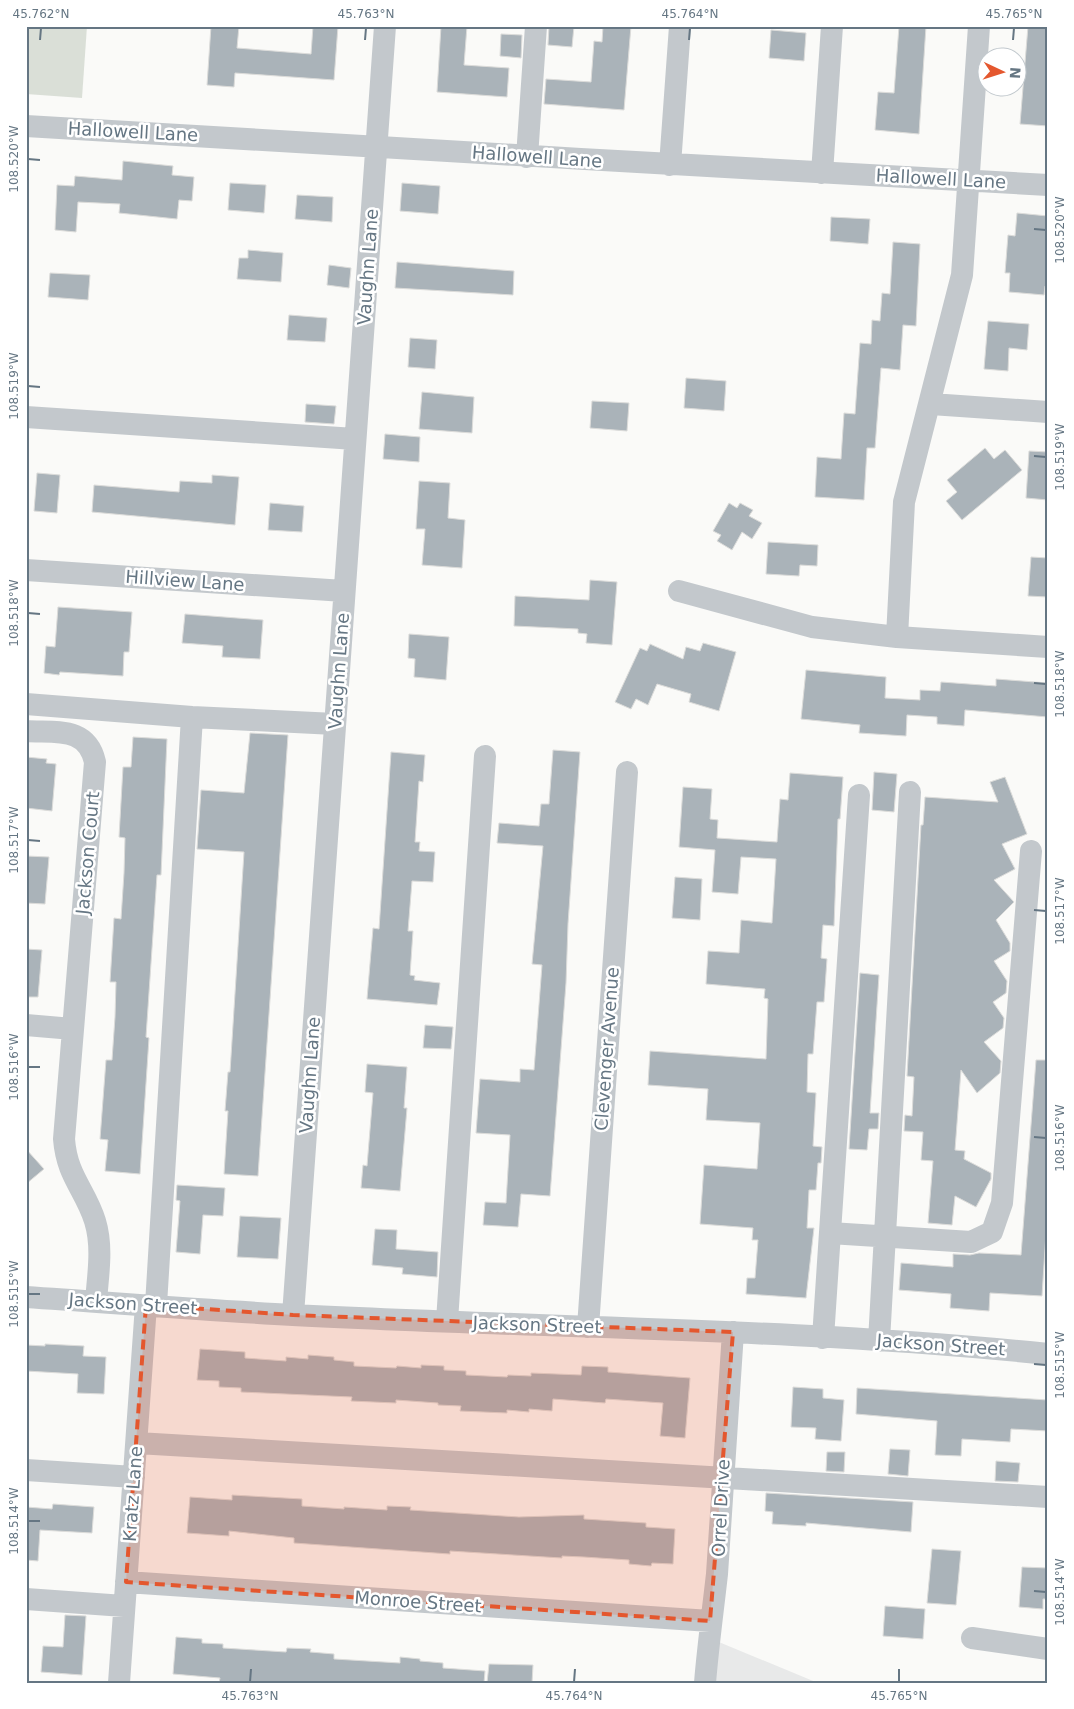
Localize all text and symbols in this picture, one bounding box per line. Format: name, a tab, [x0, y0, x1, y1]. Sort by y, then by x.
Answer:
text: 45.762°N	[13, 7, 69, 21]
text: 45.763°N	[338, 7, 394, 21]
text: 45.764°N	[662, 7, 718, 21]
text: 45.765°N	[986, 7, 1042, 21]
north arrow	[976, 48, 1026, 98]
text: N	[1007, 67, 1023, 79]
street label: Hallowell Lane	[67, 118, 199, 145]
text: 108.520°W	[7, 125, 21, 193]
street label: Hallowell Lane	[471, 141, 603, 172]
street label: Hallowell Lane	[875, 165, 1007, 192]
text: 108.520°W	[1053, 196, 1067, 264]
street label: Vaughn Lane	[353, 208, 382, 326]
text: 108.519°W	[7, 352, 21, 420]
text: 108.519°W	[1053, 423, 1067, 491]
street label: Hillview Lane	[125, 566, 245, 595]
text: 108.518°W	[7, 579, 21, 647]
street label: Vaughn Lane	[324, 612, 353, 730]
text: 108.518°W	[1053, 650, 1067, 718]
street label: Jackson Court	[72, 790, 103, 916]
text: 108.517°W	[7, 806, 21, 874]
text: 108.517°W	[1053, 877, 1067, 945]
street label: Clevenger Avenue	[590, 966, 623, 1132]
street label: Vaughn Lane	[295, 1016, 324, 1134]
text: 108.516°W	[7, 1033, 21, 1101]
text: 108.516°W	[1053, 1104, 1067, 1172]
text: 108.515°W	[7, 1260, 21, 1328]
street label: Jackson Street	[67, 1288, 198, 1318]
street label: Jackson Street	[471, 1312, 602, 1337]
street label: Jackson Street	[875, 1329, 1006, 1359]
text: 108.515°W	[1053, 1331, 1067, 1399]
street label: Kratz Lane	[119, 1445, 146, 1543]
street label: Orrel Drive	[707, 1458, 734, 1557]
text: 108.514°W	[7, 1487, 21, 1555]
text: 108.514°W	[1053, 1558, 1067, 1626]
street label: Monroe Street	[354, 1587, 482, 1616]
text: 45.763°N	[222, 1689, 278, 1703]
text: 45.764°N	[546, 1689, 602, 1703]
text: 45.765°N	[871, 1689, 927, 1703]

